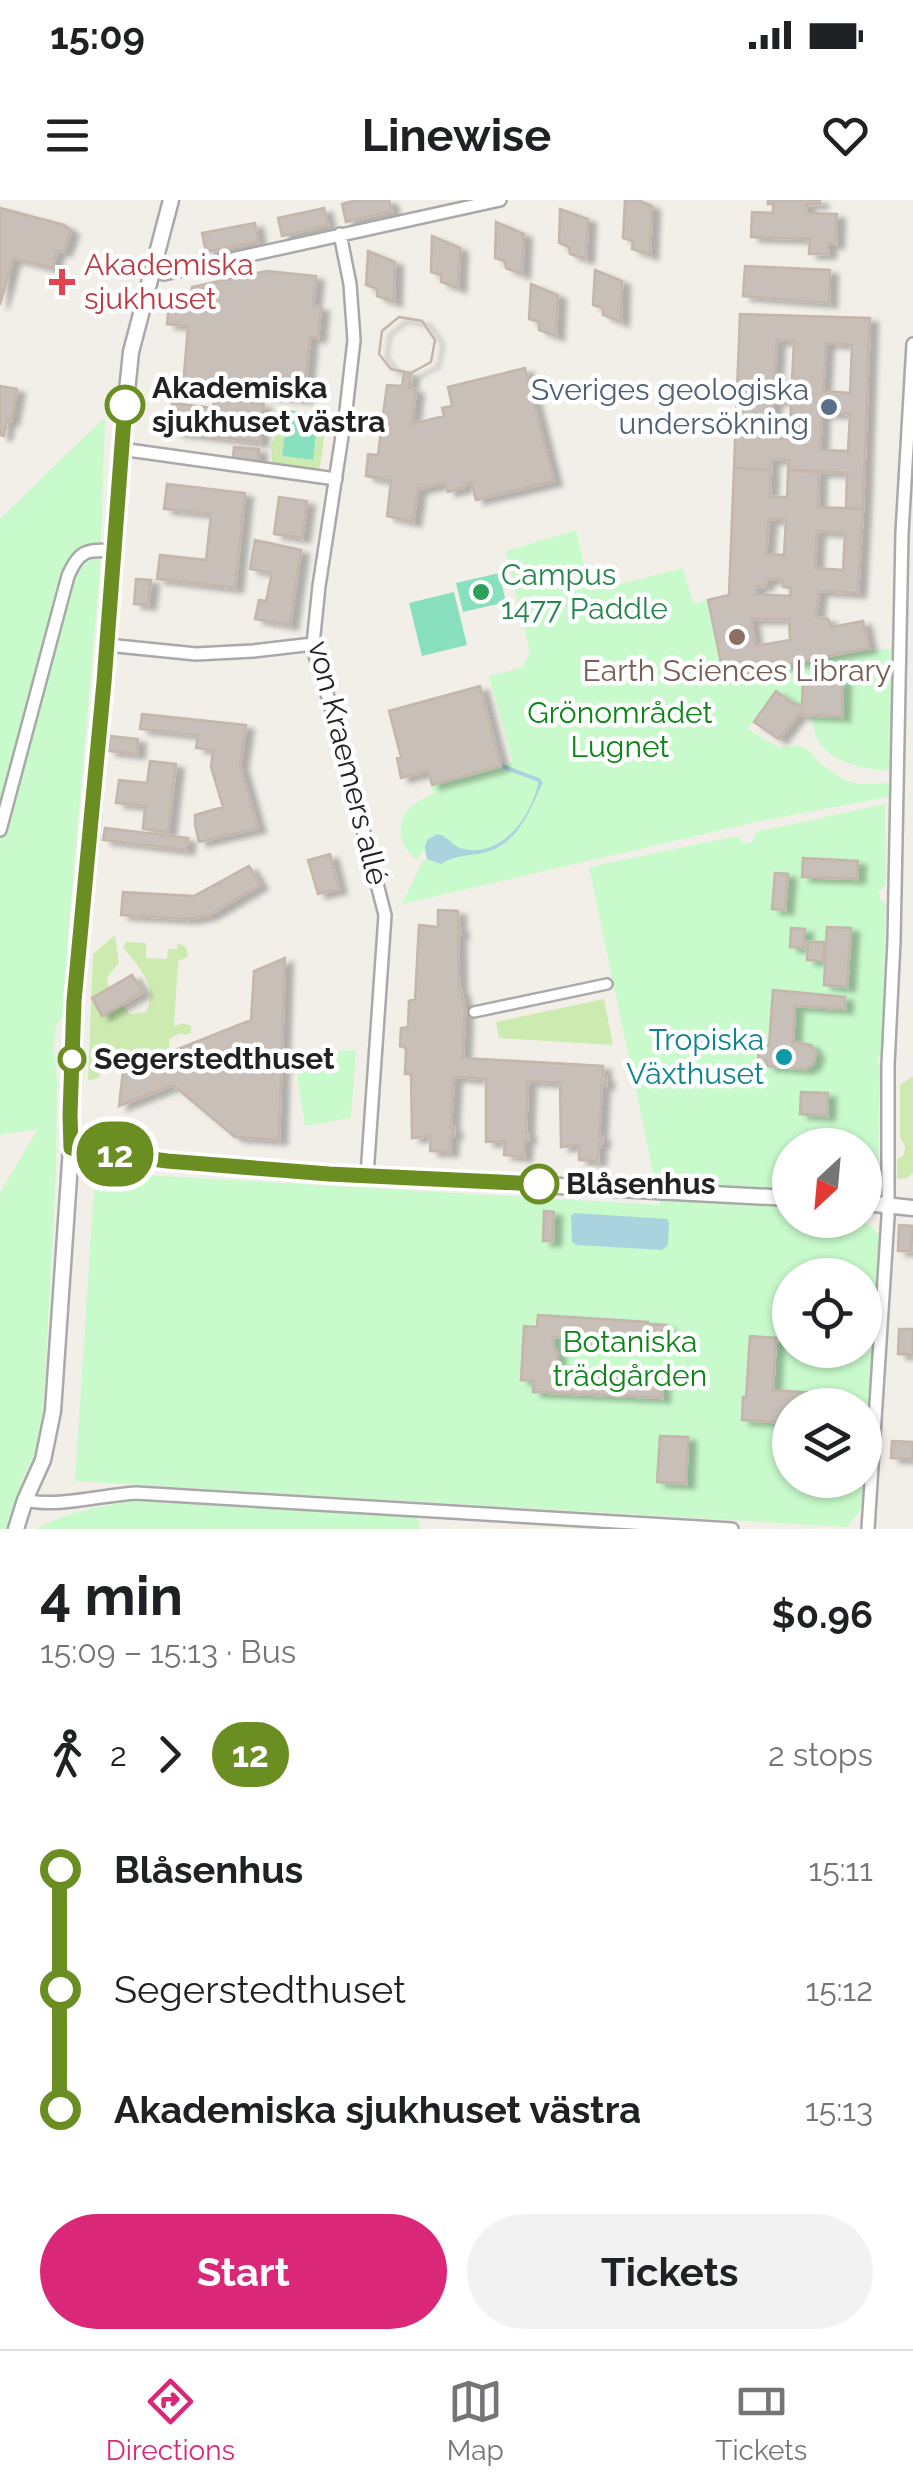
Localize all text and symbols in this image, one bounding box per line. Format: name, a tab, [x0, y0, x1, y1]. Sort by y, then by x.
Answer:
text: 15:09	[50, 13, 145, 58]
icon: menu	[40, 108, 95, 163]
icon: heart	[818, 108, 873, 163]
text: Linewise	[362, 109, 551, 162]
place label: Akademiska sjukhuset	[84, 247, 254, 316]
marker: Akademiska sjukhuset	[49, 269, 75, 295]
place label: Akademiska sjukhuset västra	[152, 370, 385, 439]
place label: Sveriges geologiska undersökning	[531, 372, 809, 441]
marker: Akademiska sjukhuset västra	[106, 386, 144, 424]
marker: Sveriges geologiska undersökning	[818, 396, 840, 418]
place label: Campus 1477 Paddle	[501, 557, 668, 626]
marker: Campus 1477 Paddle	[470, 581, 492, 603]
marker: Earth Sciences Library	[726, 626, 748, 648]
street label: von Kraemers allé	[301, 637, 396, 889]
place label: Earth Sciences Library	[583, 653, 891, 688]
park label: Grönområdet Lugnet	[527, 695, 713, 764]
place label: Tropiska Växthuset	[626, 1022, 764, 1091]
place label: Segerstedthuset	[94, 1041, 335, 1076]
marker: Segerstedthuset	[59, 1046, 85, 1072]
marker: Tropiska Växthuset	[773, 1046, 795, 1068]
line badge: 12	[70, 1122, 160, 1186]
north arrow	[772, 1128, 882, 1238]
map controls	[772, 1128, 882, 1498]
text: 12	[96, 1134, 134, 1175]
marker: Blåsenhus	[520, 1165, 558, 1203]
place label: Blåsenhus	[566, 1166, 716, 1201]
button: locate	[772, 1258, 882, 1368]
park label: Botaniska trädgården	[553, 1324, 707, 1393]
button: layers	[772, 1388, 882, 1498]
text: 4 min	[40, 1563, 183, 1628]
text: $0.96	[772, 1592, 873, 1637]
text: 15:09 – 15:13 · Bus	[40, 1633, 296, 1670]
icon: walk	[40, 1727, 95, 1782]
icon: forward	[142, 1727, 197, 1782]
text: 12	[232, 1734, 269, 1775]
text: 2	[110, 1736, 127, 1773]
text: 2 stops	[768, 1736, 873, 1773]
text: Blåsenhus	[114, 1847, 303, 1892]
text: 15:11	[808, 1851, 873, 1888]
text: Segerstedthuset	[114, 1967, 406, 2012]
text: 15:12	[805, 1971, 873, 2008]
text: Akademiska sjukhuset västra	[114, 2087, 641, 2132]
text: 15:13	[805, 2091, 873, 2128]
button: Start	[40, 2214, 447, 2329]
button: Tickets	[467, 2214, 873, 2329]
tab: Directions	[106, 2374, 235, 2467]
tab: Map	[447, 2374, 504, 2467]
tab: Tickets	[715, 2374, 807, 2467]

